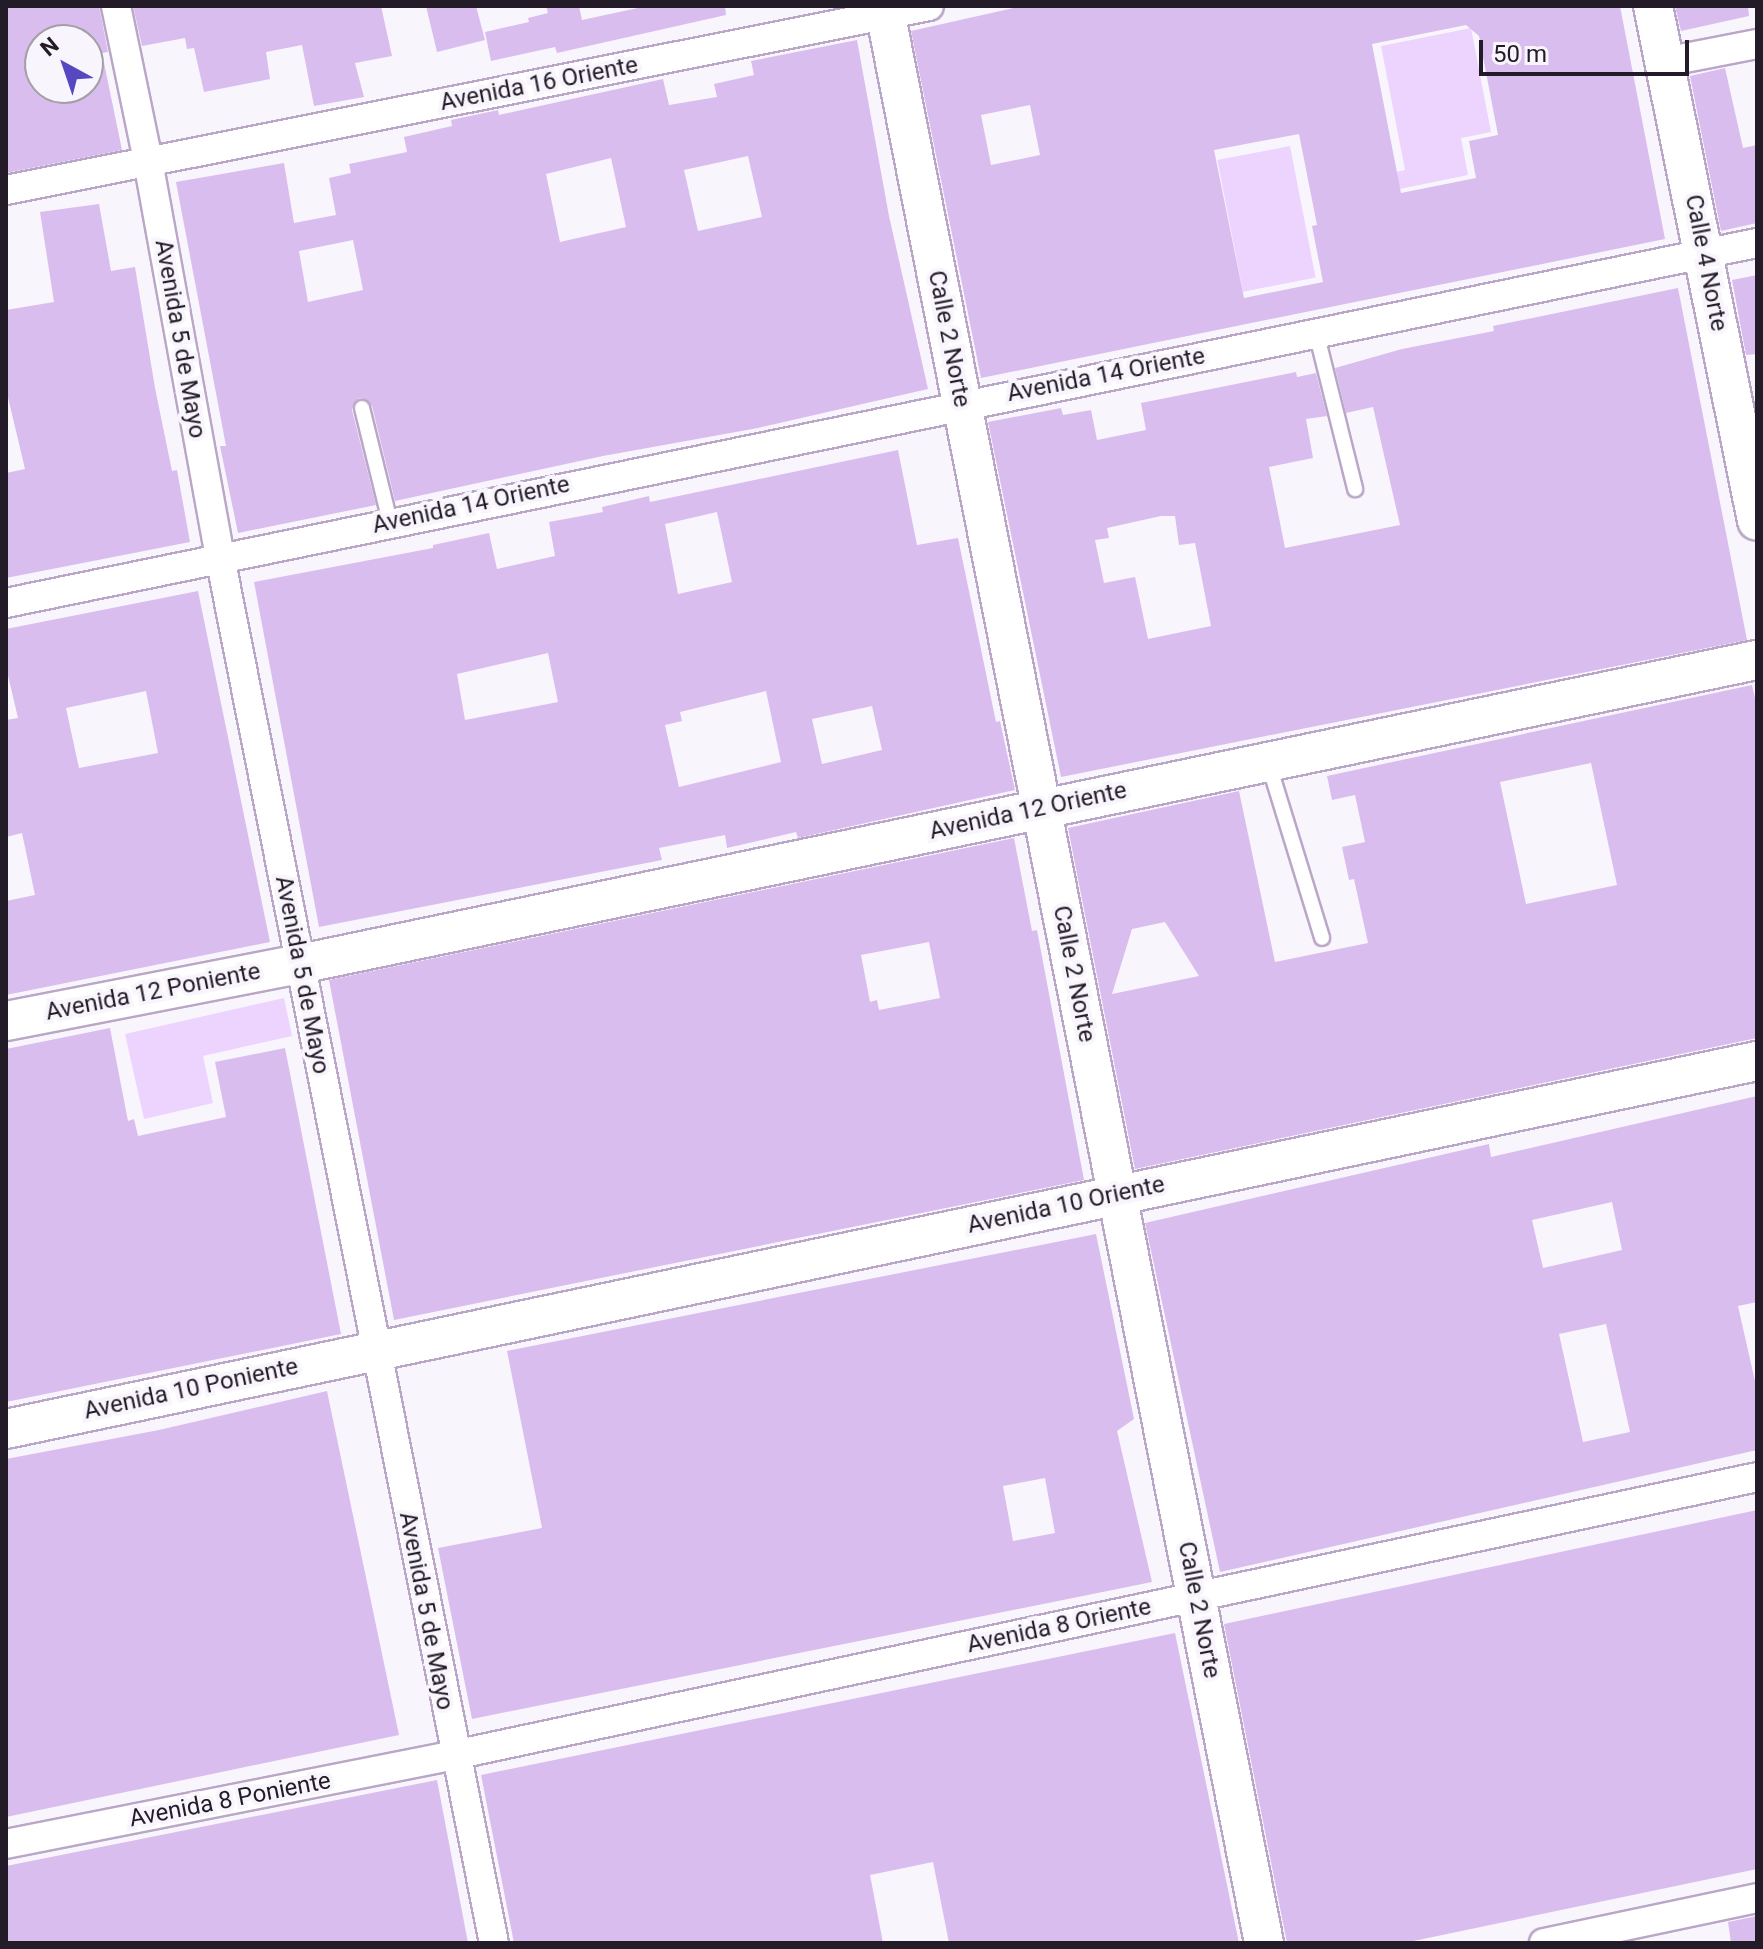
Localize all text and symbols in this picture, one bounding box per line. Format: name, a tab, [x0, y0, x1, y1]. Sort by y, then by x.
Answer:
north arrow	[24, 24, 104, 104]
scale bar	[1483, 24, 1693, 74]
text: N	[36, 32, 64, 61]
text: 50 m	[1493, 40, 1547, 68]
street label: Avenida 16 Oriente	[438, 51, 640, 117]
street label: Calle 4 Norte	[1679, 192, 1733, 334]
street label: Avenida 5 de Mayo	[148, 237, 212, 441]
street label: Calle 2 Norte	[922, 268, 976, 410]
street label: Avenida 14 Oriente	[1005, 342, 1207, 408]
street label: Avenida 14 Oriente	[370, 470, 572, 540]
street label: Avenida 12 Oriente	[927, 776, 1129, 846]
street label: Avenida 5 de Mayo	[269, 873, 335, 1077]
street label: Calle 2 Norte	[1047, 903, 1101, 1045]
street label: Avenida 12 Poniente	[43, 957, 263, 1027]
street label: Avenida 10 Oriente	[965, 1170, 1167, 1240]
street label: Avenida 10 Poniente	[81, 1352, 301, 1426]
street label: Avenida 5 de Mayo	[393, 1509, 459, 1713]
street label: Calle 2 Norte	[1172, 1539, 1226, 1681]
street label: Avenida 8 Oriente	[964, 1592, 1154, 1660]
street label: Avenida 8 Poniente	[127, 1766, 333, 1834]

